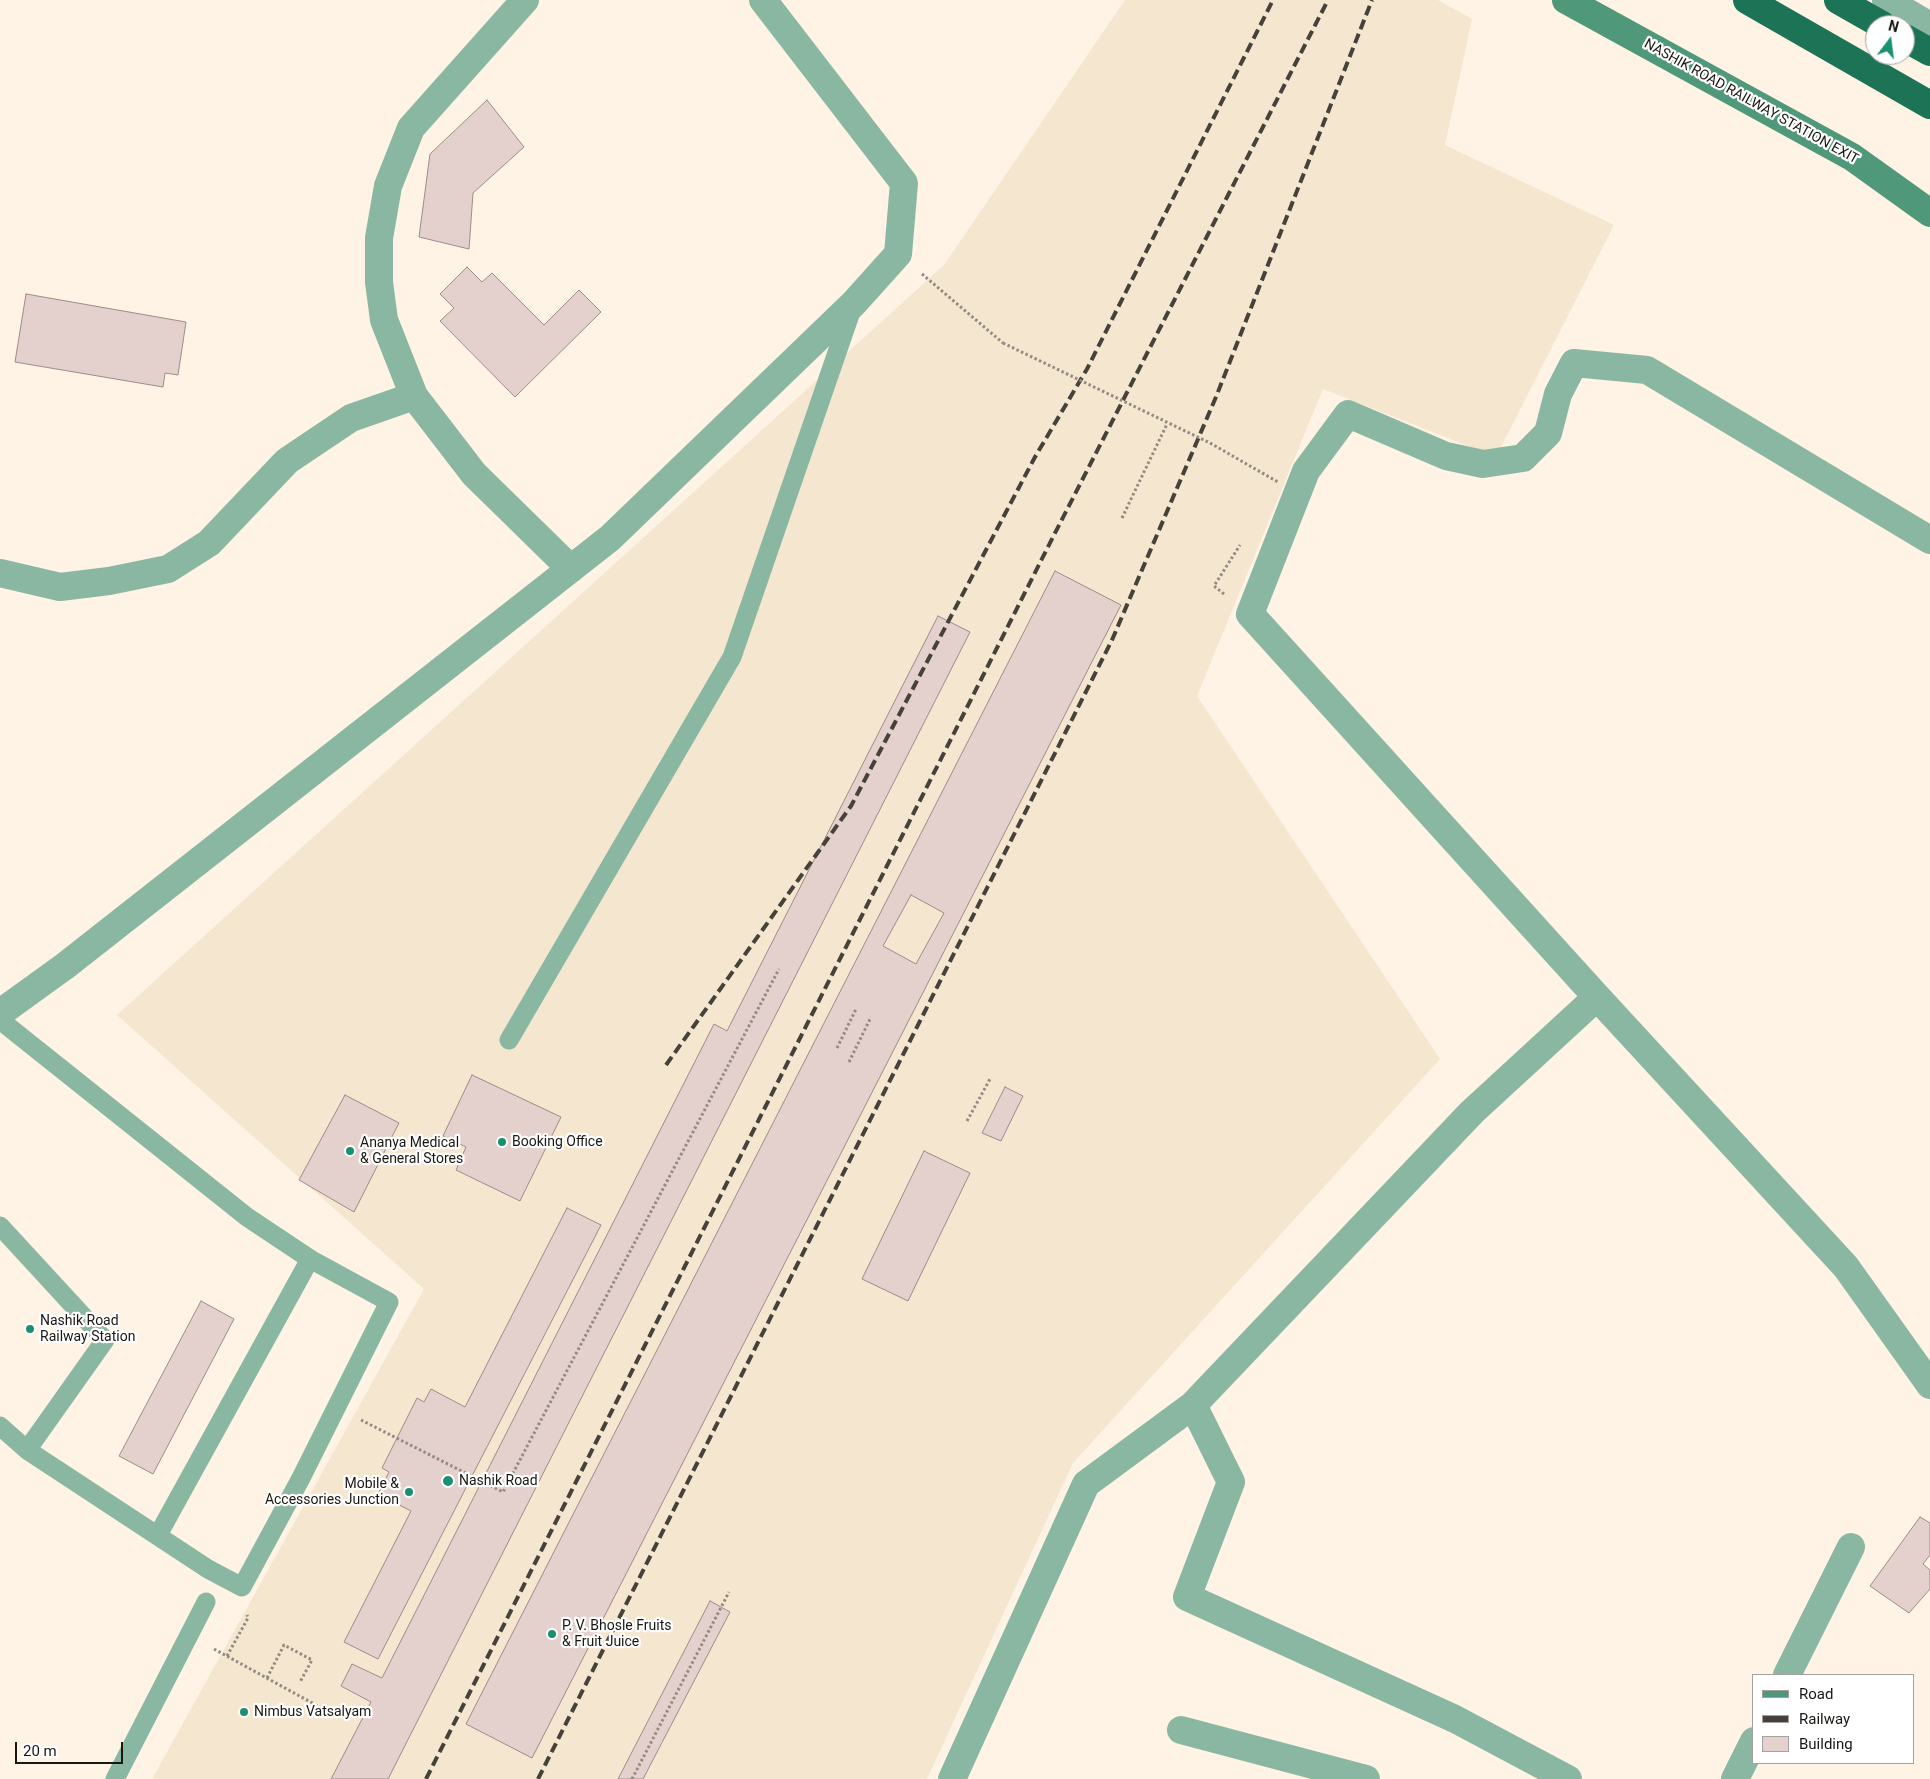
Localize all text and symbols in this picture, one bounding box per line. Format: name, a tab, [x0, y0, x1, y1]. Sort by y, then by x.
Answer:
north arrow	[1865, 15, 1915, 65]
text: N	[1887, 17, 1900, 35]
street label: NASHIK ROAD RAILWAY STATION EXIT	[1641, 36, 1861, 168]
place label: Booking Office	[512, 1134, 603, 1150]
place label: Ananya Medical & General Stores	[360, 1135, 463, 1168]
marker: Booking Office	[496, 1136, 508, 1148]
marker: Ananya Medical & General Stores	[344, 1145, 356, 1157]
place label: Nashik Road Railway Station	[40, 1313, 135, 1345]
marker: Nashik Road Railway Station	[24, 1323, 36, 1335]
place label: Nashik Road	[459, 1473, 538, 1489]
marker: Nashik Road	[441, 1474, 455, 1488]
place label: Mobile & Accessories Junction	[265, 1476, 399, 1508]
marker: Mobile & Accessories Junction	[403, 1486, 415, 1498]
place label: P. V. Bhosle Fruits & Fruit Juice	[562, 1618, 671, 1650]
marker: P. V. Bhosle Fruits & Fruit Juice	[546, 1628, 558, 1640]
legend	[1752, 1674, 1915, 1764]
text: Road	[1799, 1685, 1833, 1703]
place label: Nimbus Vatsalyam	[254, 1704, 371, 1720]
marker: Nimbus Vatsalyam	[238, 1706, 250, 1718]
text: Railway	[1799, 1710, 1850, 1728]
scale bar	[18, 1732, 125, 1764]
text: Building	[1799, 1735, 1853, 1753]
text: 20 m	[23, 1742, 57, 1760]

